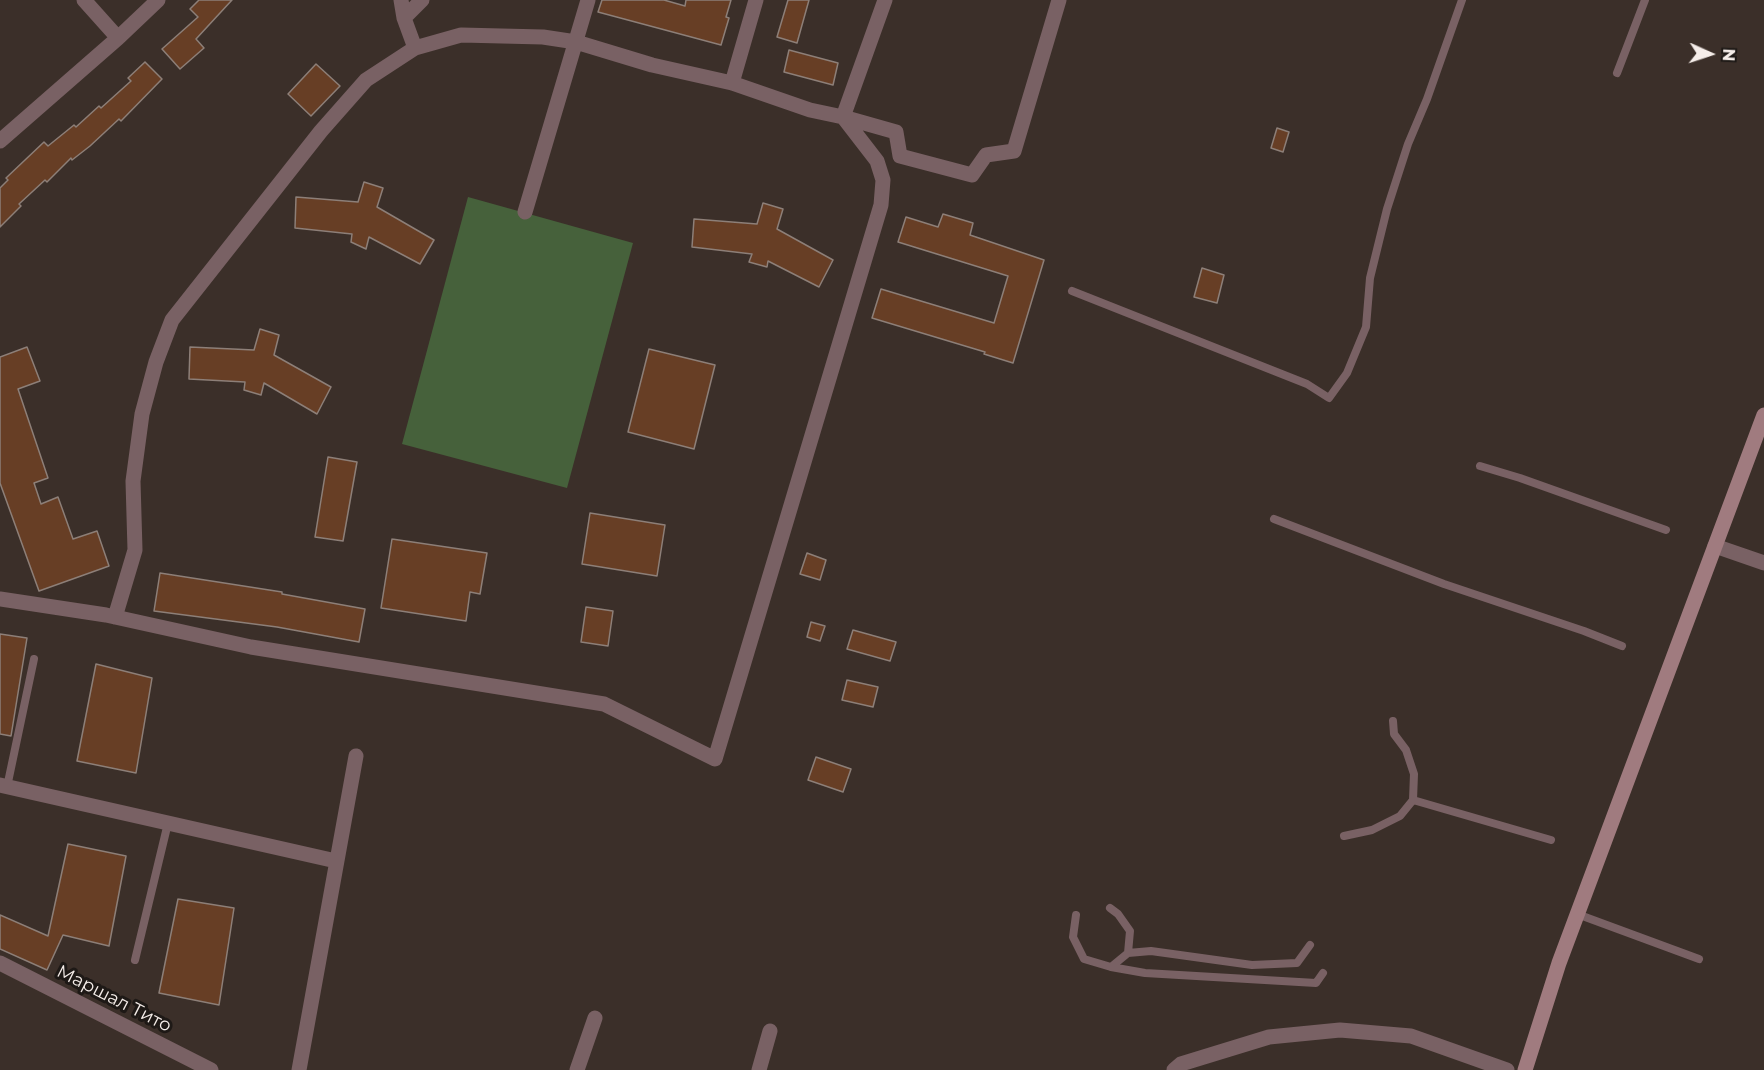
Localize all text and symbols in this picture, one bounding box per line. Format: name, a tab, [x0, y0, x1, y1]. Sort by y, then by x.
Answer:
north arrow	[1680, 24, 1740, 84]
text: N	[1719, 48, 1738, 62]
street label: Маршал Тито	[53, 961, 175, 1037]

